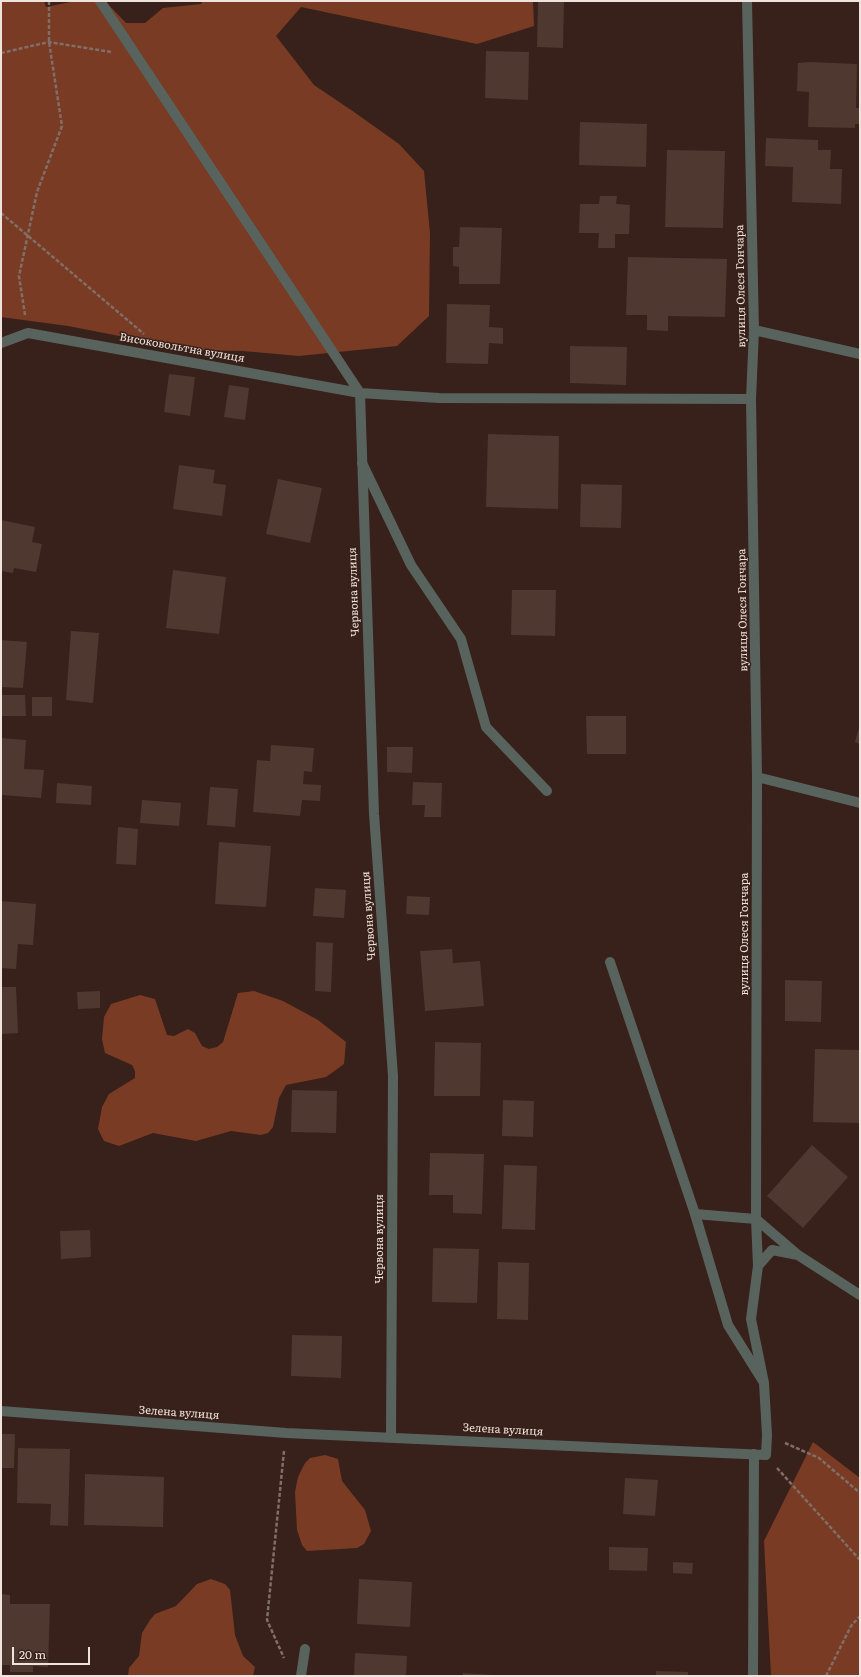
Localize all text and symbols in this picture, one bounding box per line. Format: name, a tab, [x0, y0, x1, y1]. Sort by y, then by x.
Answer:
street label: вулиця Олеся Гончара	[733, 224, 749, 348]
street label: Високовольтна вулиця	[118, 330, 246, 366]
street label: Червона вулиця	[346, 547, 362, 637]
street label: вулиця Олеся Гончара	[735, 548, 751, 672]
street label: Червона вулиця	[359, 871, 379, 961]
street label: вулиця Олеся Гончара	[738, 873, 752, 995]
street label: Червона вулиця	[373, 1194, 387, 1284]
street label: Зелена вулиця	[138, 1404, 220, 1422]
street label: Зелена вулиця	[462, 1421, 544, 1439]
scale bar	[14, 1639, 92, 1665]
text: 20 m	[19, 1645, 46, 1663]

